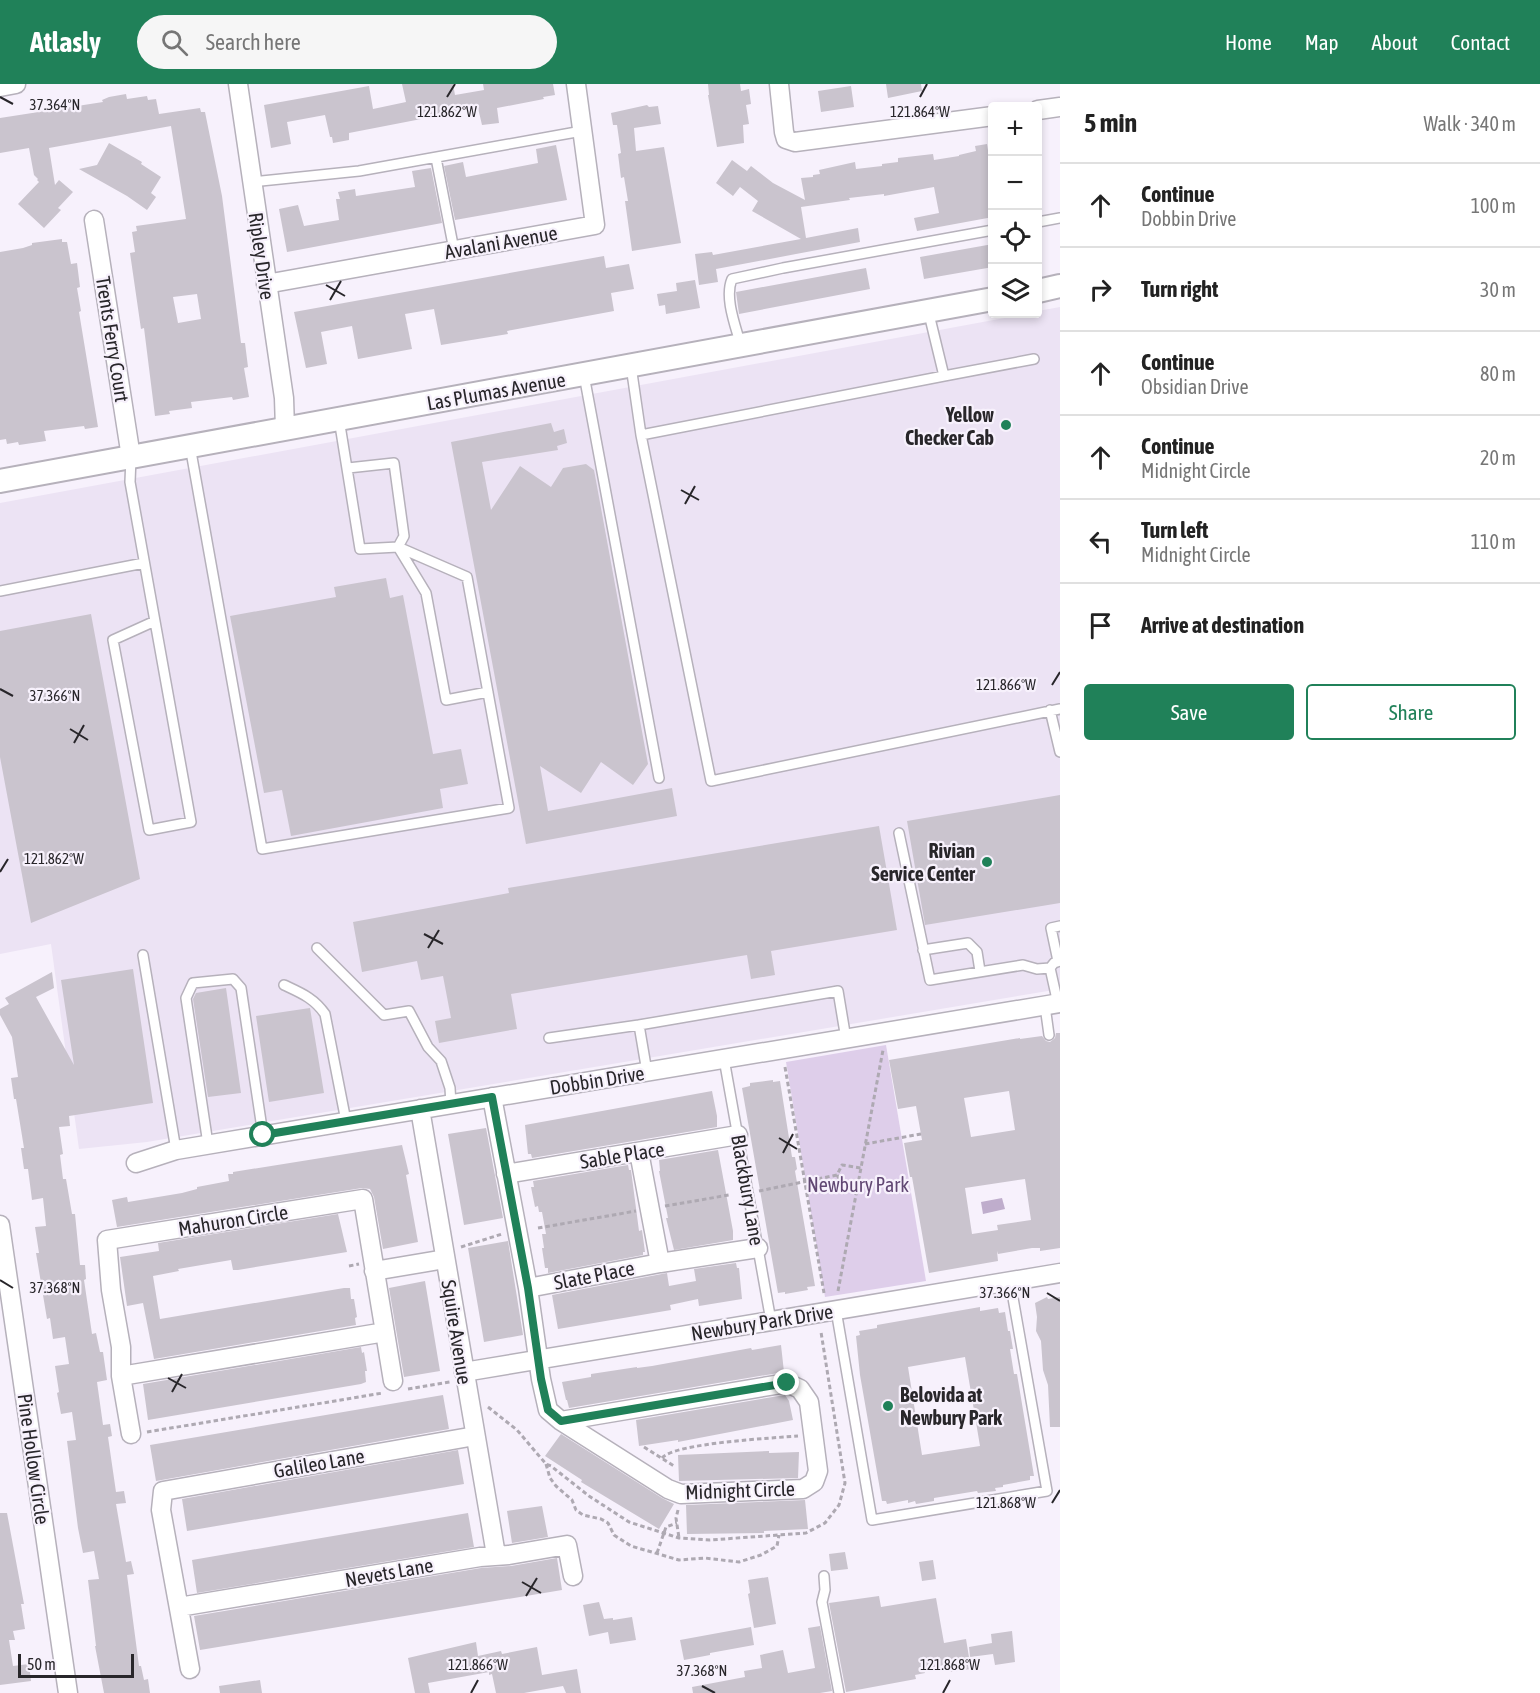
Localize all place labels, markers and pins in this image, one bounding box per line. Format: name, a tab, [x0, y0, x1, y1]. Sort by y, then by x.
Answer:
place label: Yellow Checker Cab	[905, 403, 994, 449]
marker: Yellow Checker Cab	[999, 418, 1013, 432]
place label: Rivian Service Center	[871, 839, 976, 885]
marker: Rivian Service Center	[980, 855, 994, 869]
place label: Belovida at Newbury Park	[900, 1383, 1002, 1429]
marker: Belovida at Newbury Park	[881, 1399, 895, 1413]

